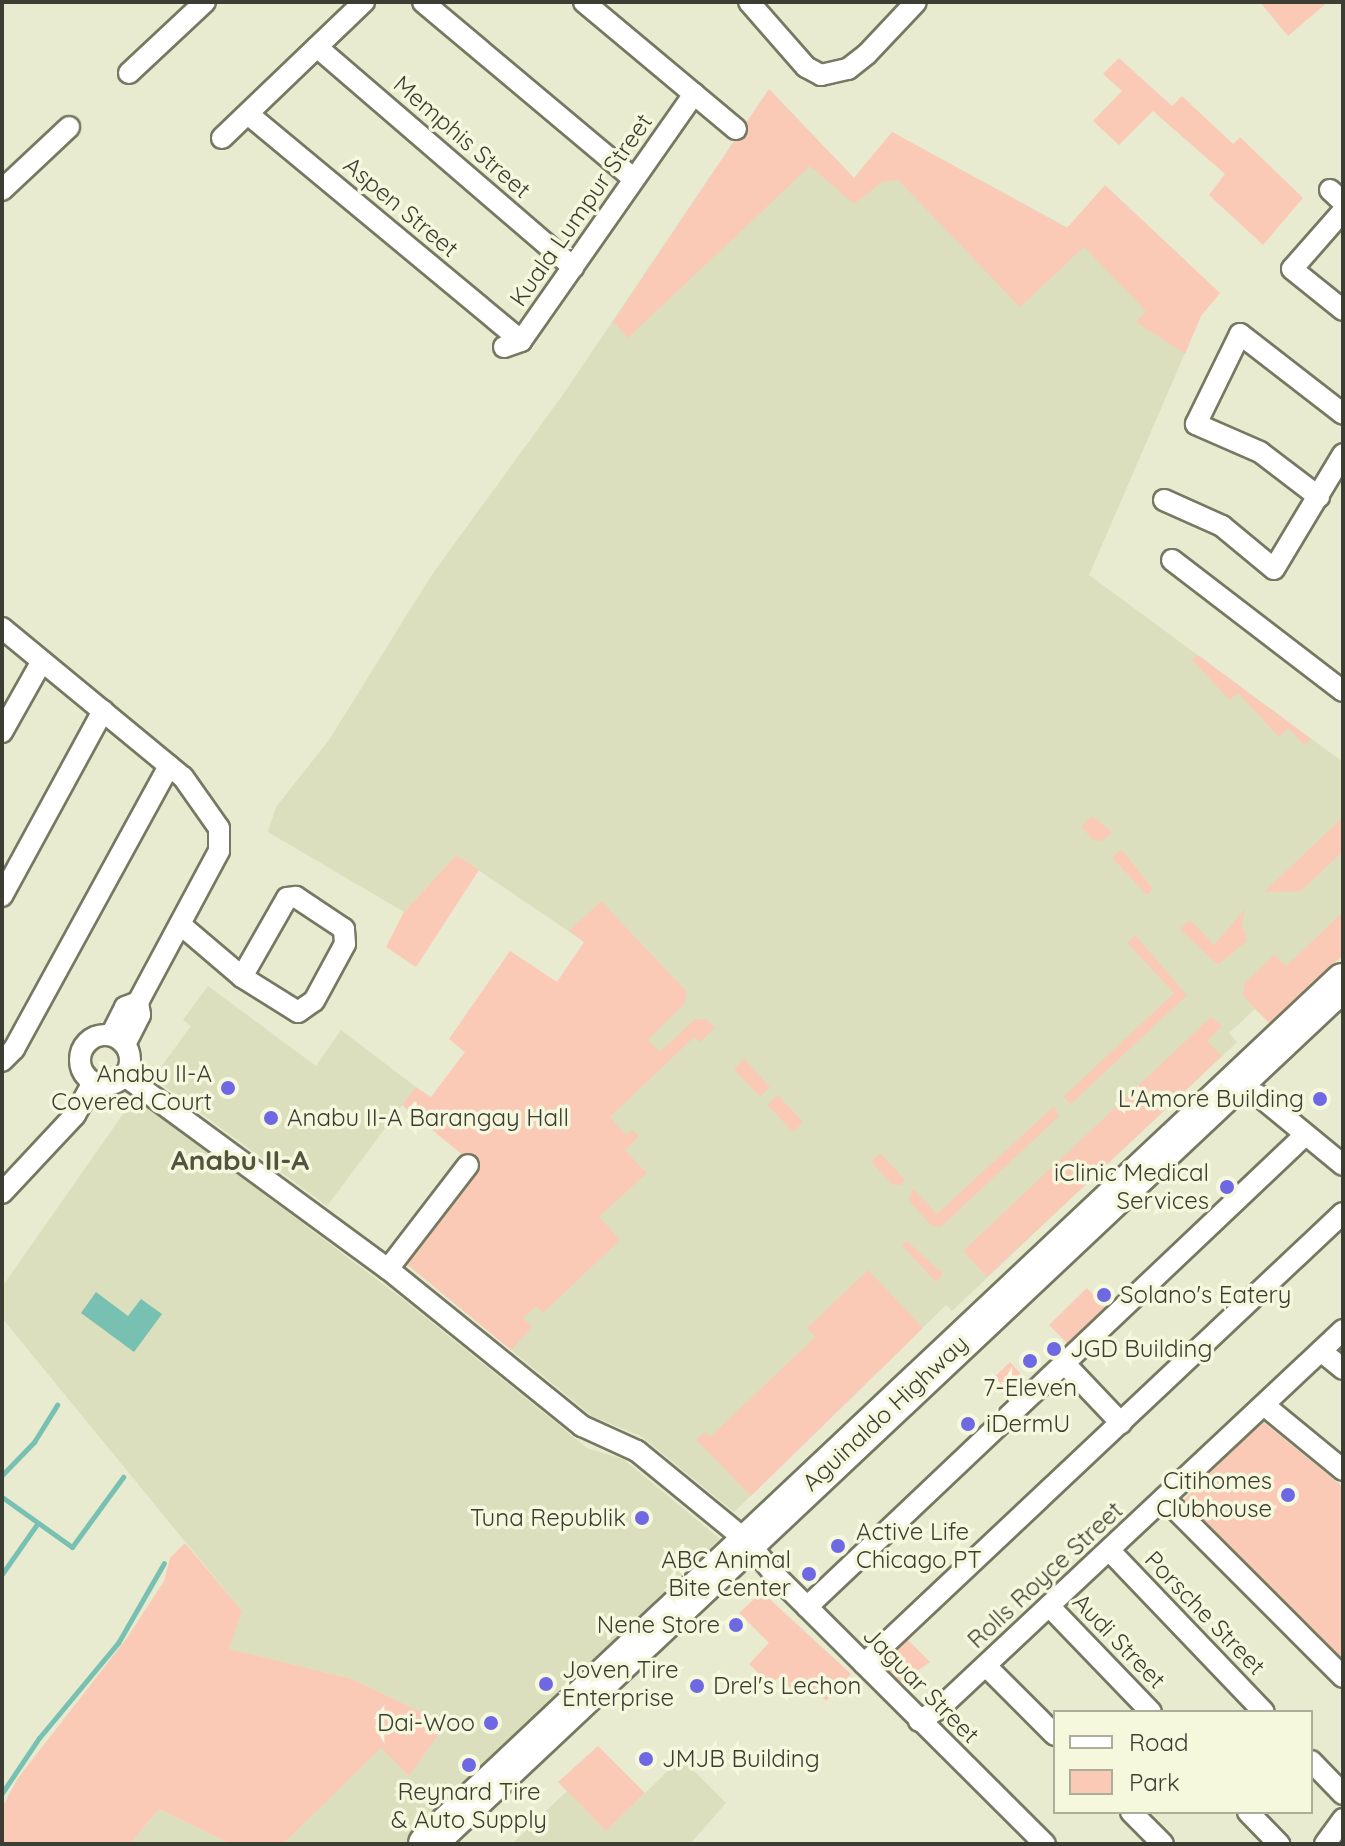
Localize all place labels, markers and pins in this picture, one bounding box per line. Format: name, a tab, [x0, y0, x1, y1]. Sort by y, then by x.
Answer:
place label: Anabu II-A Covered Court	[51, 1060, 212, 1116]
marker: Anabu II-A Covered Court	[219, 1079, 237, 1097]
place label: L'Amore Building	[1118, 1085, 1304, 1113]
marker: L'Amore Building	[1311, 1090, 1329, 1108]
place label: Anabu II-A Barangay Hall	[287, 1104, 569, 1132]
marker: Anabu II-A Barangay Hall	[262, 1109, 280, 1127]
place label: iClinic Medical Services	[1054, 1159, 1209, 1215]
marker: iClinic Medical Services	[1216, 1176, 1238, 1198]
place label: Solano's Eatery	[1120, 1281, 1291, 1309]
marker: Solano's Eatery	[1095, 1286, 1113, 1304]
place label: JGD Building	[1070, 1335, 1212, 1363]
marker: JGD Building	[1045, 1340, 1063, 1358]
marker: 7-Eleven	[1021, 1352, 1039, 1370]
place label: 7-Eleven	[983, 1374, 1077, 1402]
place label: iDermU	[986, 1410, 1070, 1438]
marker: iDermU	[957, 1413, 979, 1435]
place label: Citihomes Clubhouse	[1156, 1467, 1272, 1523]
marker: Citihomes Clubhouse	[1279, 1486, 1297, 1504]
place label: Tuna Republik	[470, 1504, 626, 1532]
marker: Tuna Republik	[633, 1509, 651, 1527]
place label: Active Life Chicago PT	[856, 1518, 982, 1574]
marker: Active Life Chicago PT	[827, 1535, 849, 1557]
place label: ABC Animal Bite Center	[661, 1546, 791, 1602]
marker: ABC Animal Bite Center	[798, 1563, 820, 1585]
place label: Nene Store	[597, 1611, 720, 1639]
marker: Nene Store	[727, 1616, 745, 1634]
place label: Joven Tire Enterprise	[562, 1656, 679, 1712]
place label: Drel's Lechon	[713, 1672, 861, 1700]
marker: Joven Tire Enterprise	[537, 1675, 555, 1693]
marker: Drel's Lechon	[688, 1677, 706, 1695]
place label: Dai-Woo	[377, 1709, 475, 1737]
marker: Dai-Woo	[482, 1714, 500, 1732]
place label: JMJB Building	[662, 1745, 820, 1773]
marker: JMJB Building	[637, 1750, 655, 1768]
marker: Reynard Tire & Auto Supply	[460, 1756, 478, 1774]
place label: Reynard Tire & Auto Supply	[391, 1778, 547, 1834]

